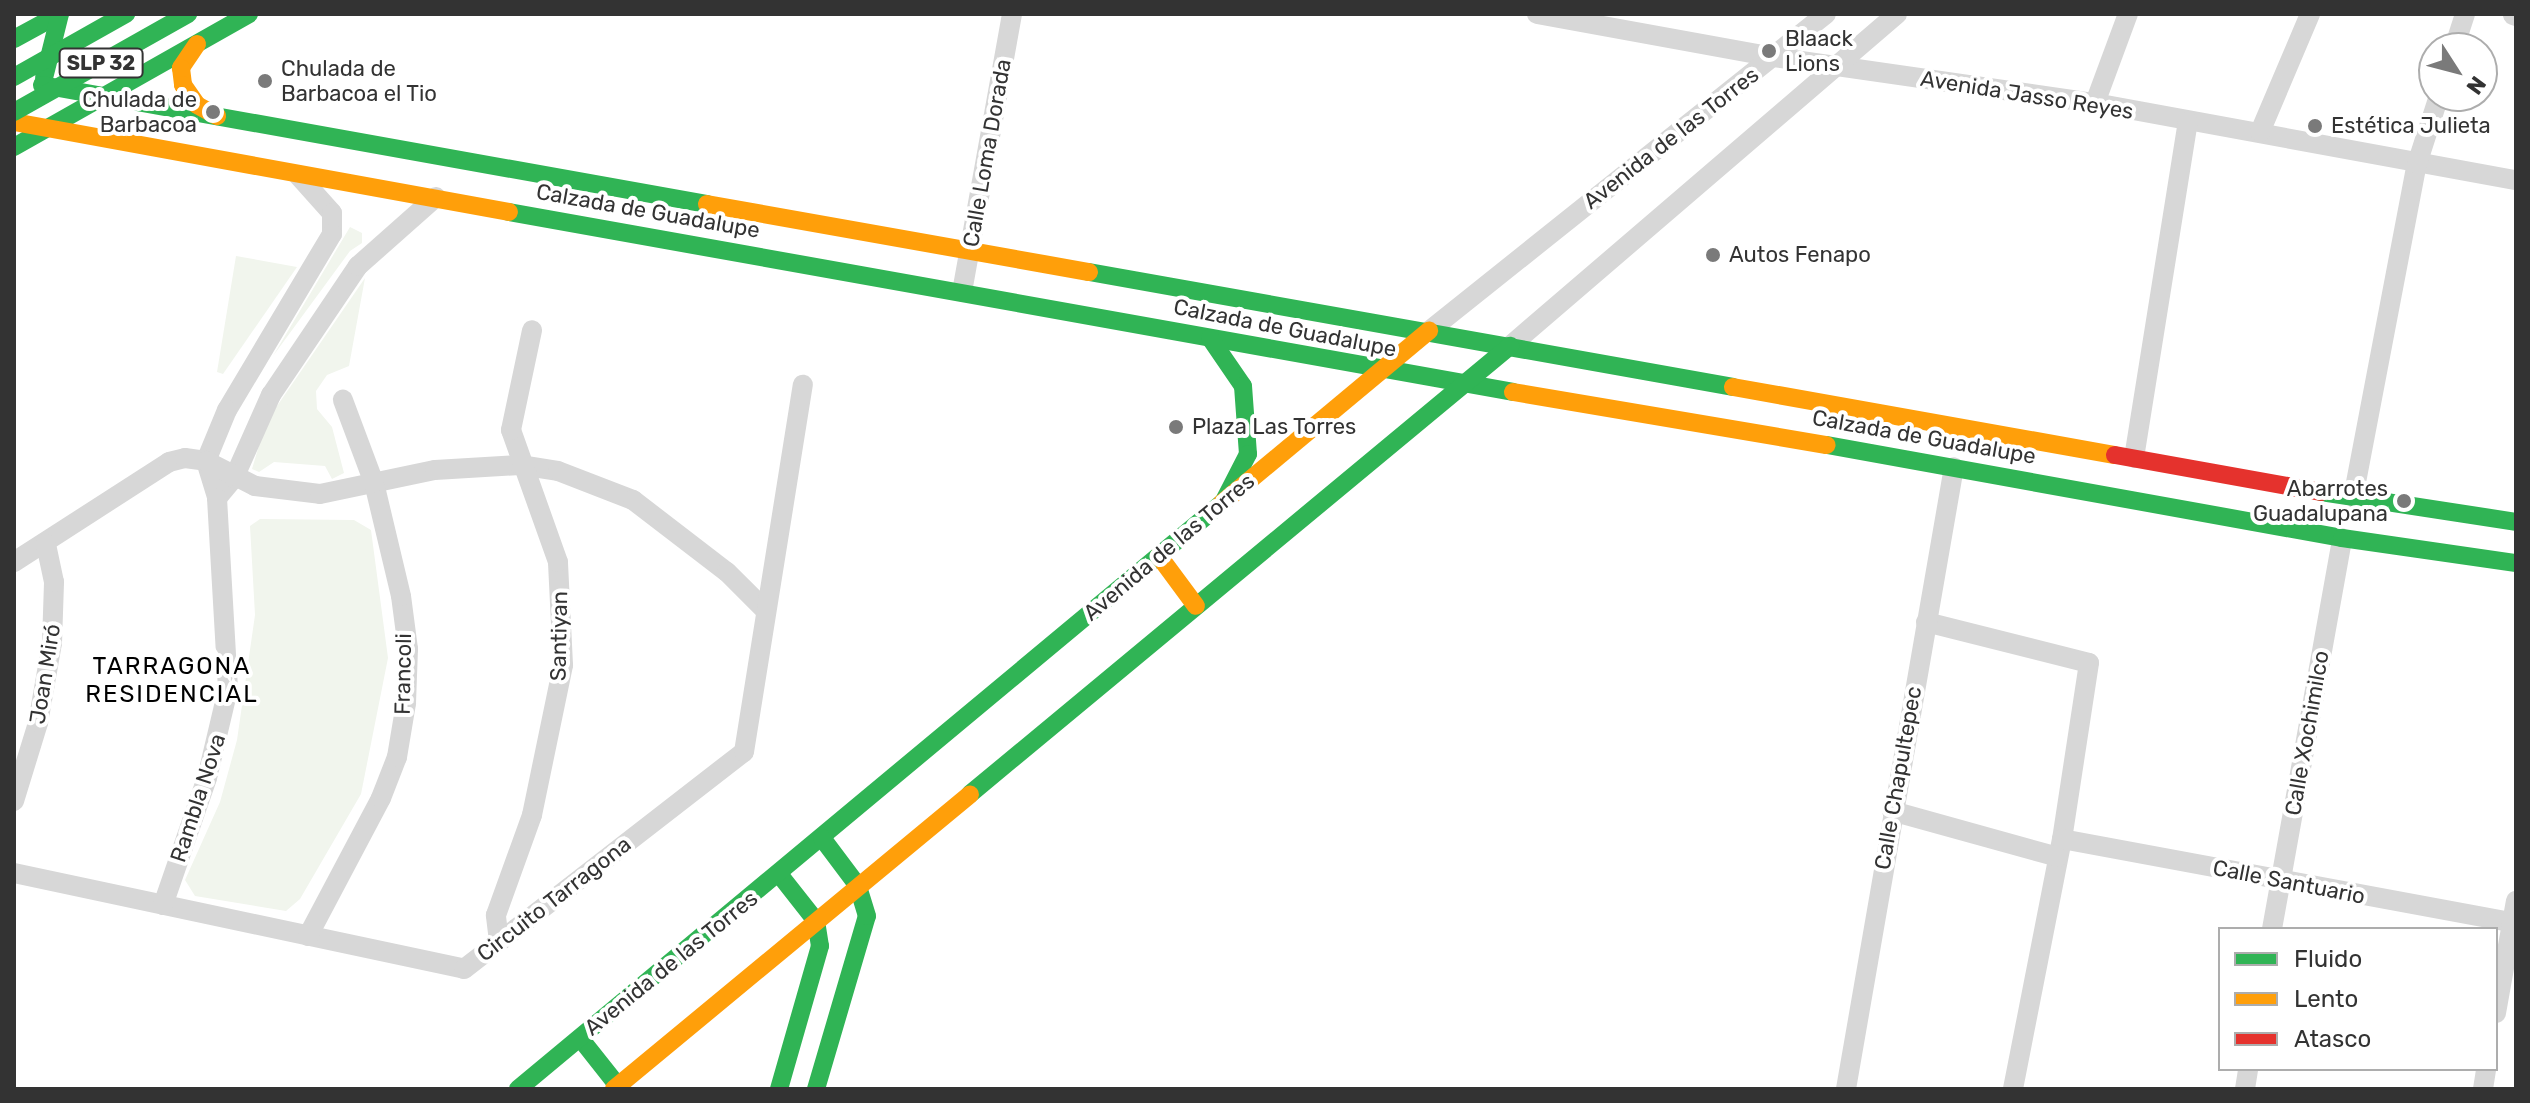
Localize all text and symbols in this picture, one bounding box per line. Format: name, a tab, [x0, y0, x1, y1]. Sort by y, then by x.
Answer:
place label: Blaack Lions	[1785, 25, 1853, 76]
north arrow	[2418, 32, 2498, 112]
marker: Blaack Lions	[1760, 42, 1778, 60]
road number: SLP 32	[57, 47, 145, 79]
place label: Chulada de Barbacoa el Tio	[281, 55, 437, 106]
street label: Calle Loma Dorada	[957, 57, 1017, 249]
street label: Avenida de las Torres	[1578, 61, 1764, 215]
street label: Avenida Jasso Reyes	[1919, 65, 2135, 125]
text: N	[2461, 71, 2492, 100]
marker: Chulada de Barbacoa el Tio	[256, 72, 274, 90]
place label: Chulada de Barbacoa	[82, 86, 197, 138]
marker: Chulada de Barbacoa	[204, 103, 222, 121]
place label: Estética Julieta	[2331, 113, 2491, 139]
marker: Estética Julieta	[2306, 117, 2324, 135]
street label: Calzada de Guadalupe	[534, 178, 762, 244]
place label: Autos Fenapo	[1729, 242, 1871, 268]
marker: Autos Fenapo	[1704, 246, 1722, 264]
street label: Calzada de Guadalupe	[1171, 293, 1399, 363]
street label: Calzada de Guadalupe	[1810, 404, 2038, 470]
place label: Plaza Las Torres	[1192, 414, 1357, 440]
marker: Plaza Las Torres	[1167, 418, 1185, 436]
street label: Avenida de las Torres	[1078, 468, 1260, 626]
place label: Abarrotes Guadalupana	[2253, 475, 2388, 526]
marker: Abarrotes Guadalupana	[2395, 492, 2413, 510]
street label: Santiyan	[545, 591, 573, 681]
street label: Joan Miró	[24, 622, 66, 726]
street label: Francoli	[389, 633, 417, 715]
street label: Calle Xochimilco	[2279, 648, 2335, 818]
district label: TARRAGONA RESIDENCIAL	[85, 653, 259, 709]
street label: Calle Chapultepec	[1869, 684, 1927, 872]
street label: Rambla Nova	[165, 730, 231, 866]
street label: Circuito Tarragona	[472, 831, 636, 967]
street label: Calle Santuario	[2211, 854, 2367, 910]
street label: Avenida de las Torres	[579, 885, 763, 1041]
legend	[2218, 927, 2498, 1071]
text: Fluido	[2294, 945, 2362, 973]
text: Lento	[2294, 985, 2358, 1013]
text: Atasco	[2294, 1025, 2371, 1053]

